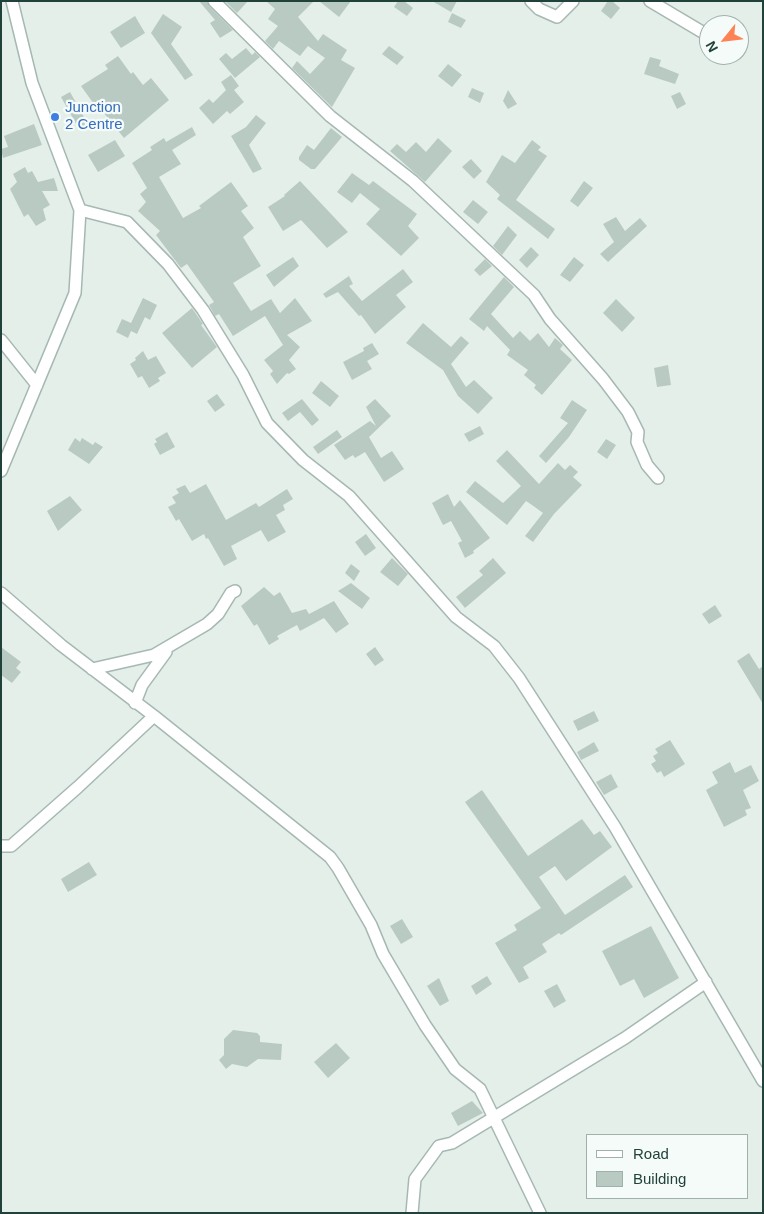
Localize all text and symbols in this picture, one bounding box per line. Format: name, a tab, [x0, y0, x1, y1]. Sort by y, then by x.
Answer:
north arrow	[699, 15, 749, 65]
text: N	[702, 38, 721, 55]
place label: Junction 2 Centre	[65, 99, 123, 134]
marker: Junction 2 Centre	[49, 111, 61, 123]
legend	[586, 1134, 749, 1199]
text: Road	[633, 1145, 669, 1162]
text: Building	[633, 1170, 686, 1187]

